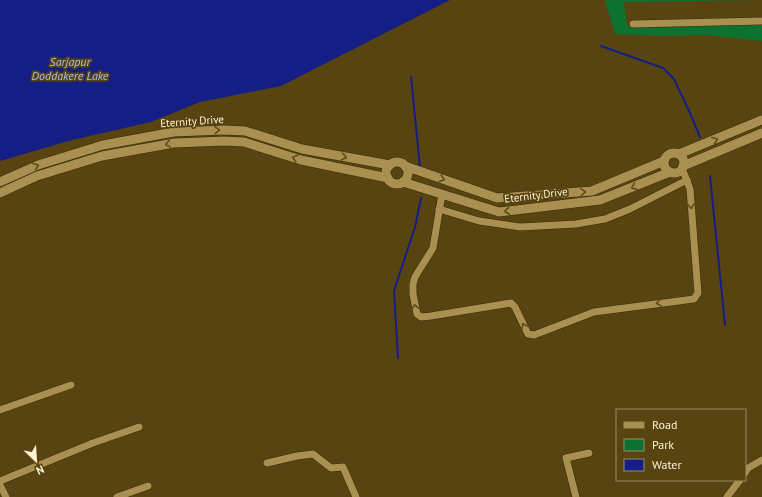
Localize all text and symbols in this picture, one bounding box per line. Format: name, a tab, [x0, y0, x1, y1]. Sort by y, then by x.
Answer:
water label: Sarjapur Doddakere Lake	[32, 54, 109, 83]
street label: Eternity Drive	[160, 112, 225, 130]
one-way arrow	[214, 126, 220, 135]
one-way arrow	[712, 136, 719, 144]
one-way arrow	[164, 139, 171, 148]
one-way arrow	[340, 152, 347, 160]
one-way arrow	[292, 154, 299, 163]
one-way arrow	[32, 163, 39, 171]
one-way arrow	[439, 174, 446, 183]
one-way arrow	[630, 182, 637, 190]
street label: Eternity Drive	[503, 184, 569, 206]
one-way arrow	[580, 188, 586, 197]
one-way arrow	[687, 203, 696, 209]
one-way arrow	[504, 206, 510, 215]
one-way arrow	[656, 298, 662, 307]
one-way arrow	[412, 304, 420, 310]
one-way arrow	[521, 323, 529, 331]
legend	[616, 409, 746, 481]
text: Road	[652, 417, 677, 432]
text: Park	[652, 437, 674, 452]
north arrow	[16, 441, 56, 481]
text: Water	[652, 457, 682, 472]
text: N	[34, 462, 46, 478]

